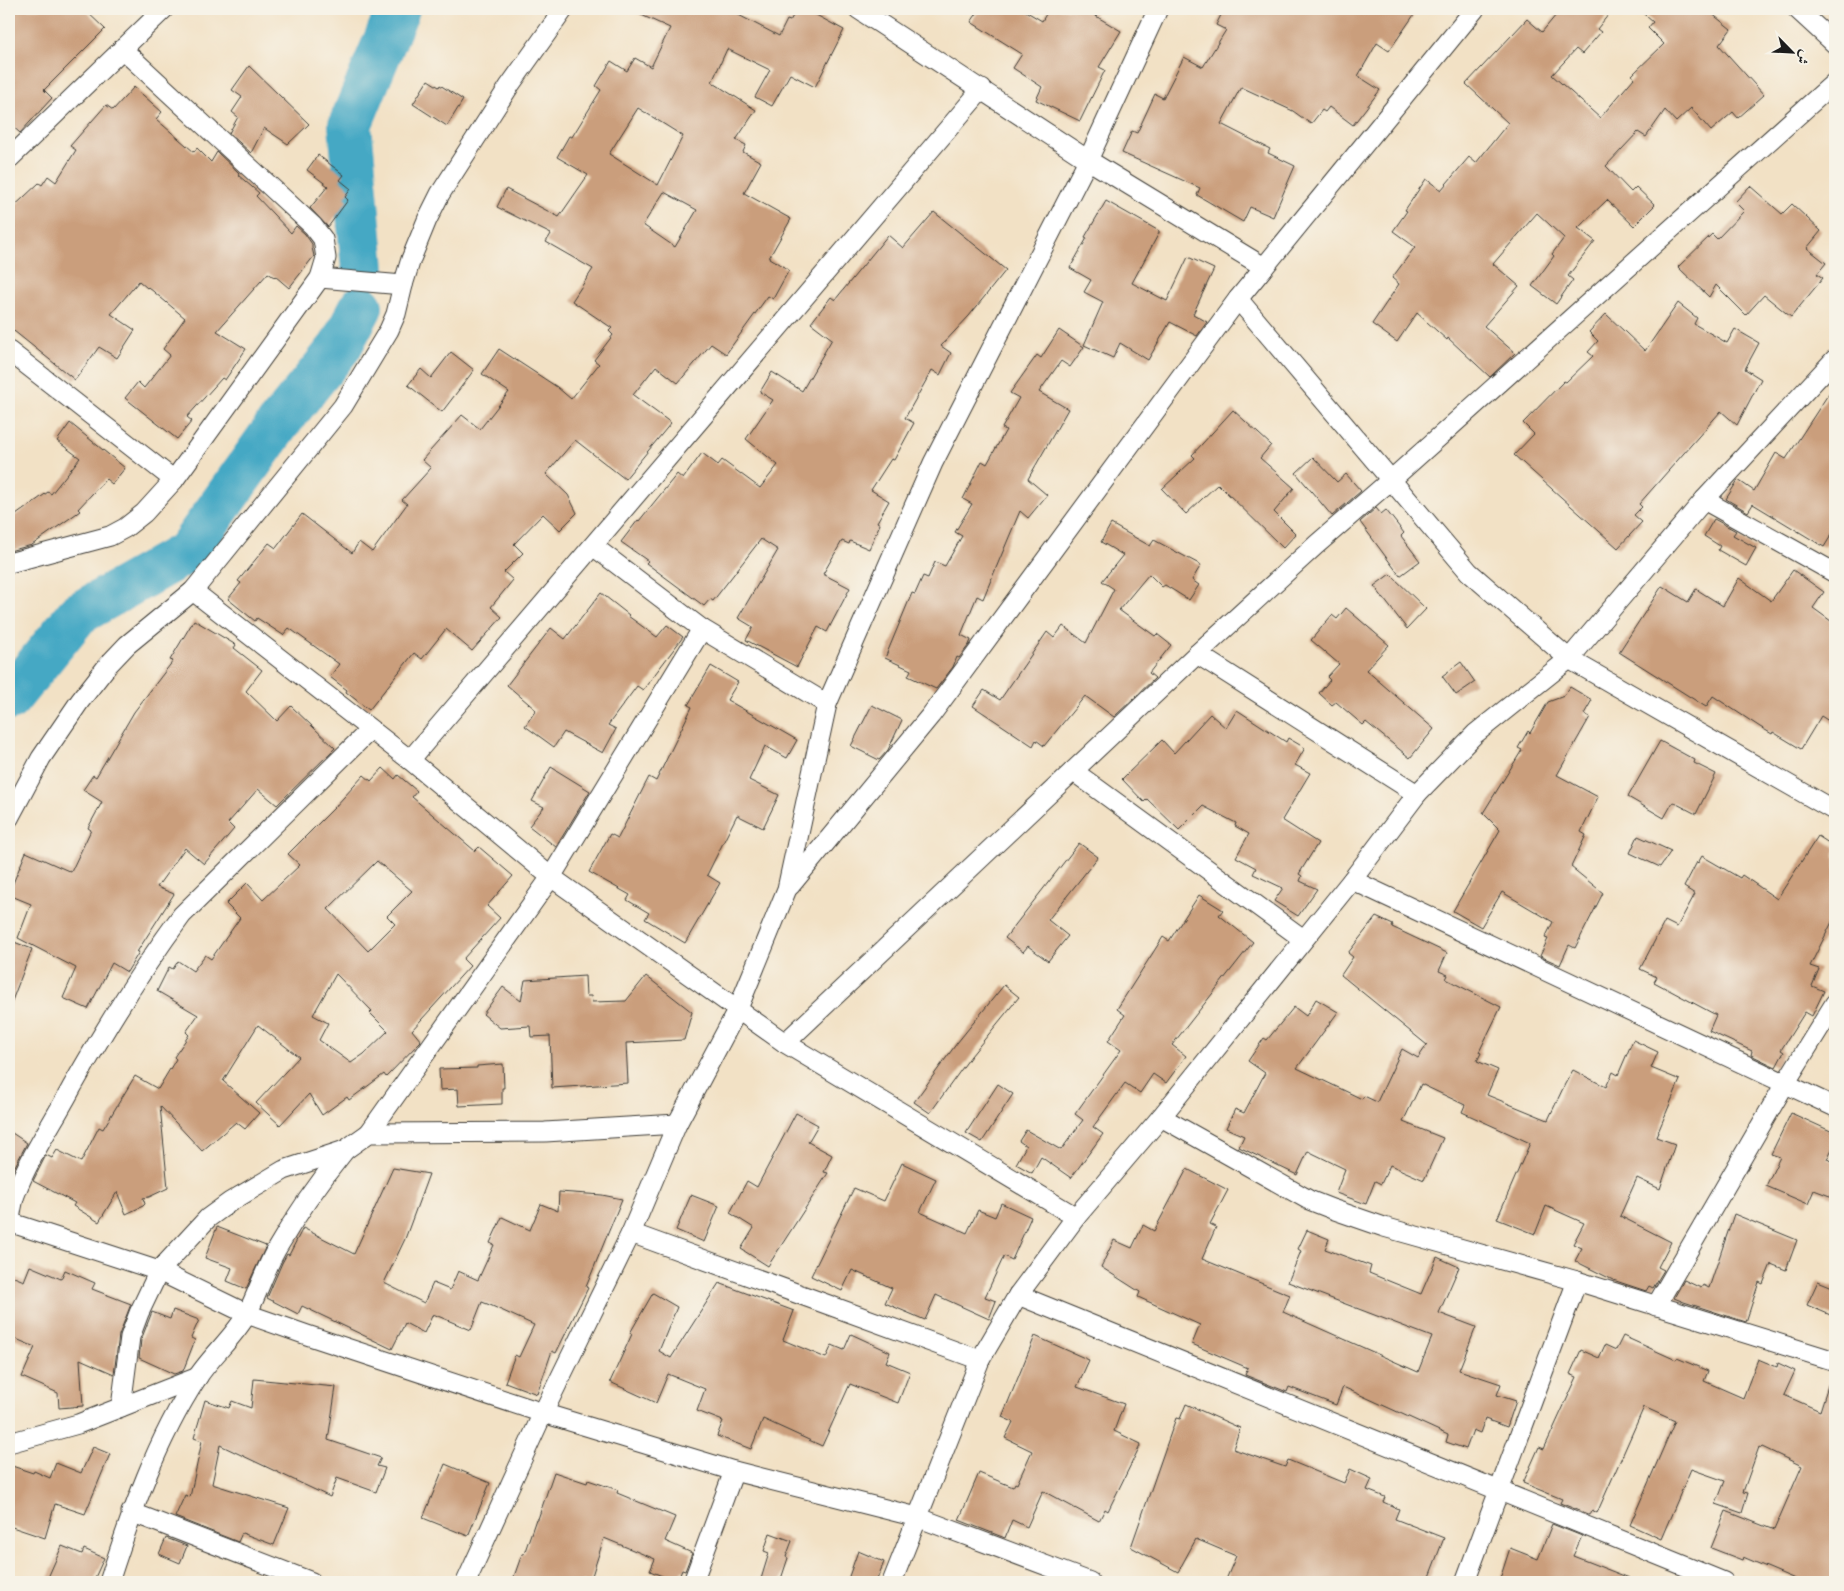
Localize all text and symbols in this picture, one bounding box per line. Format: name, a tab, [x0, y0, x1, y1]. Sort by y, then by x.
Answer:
north arrow	[1766, 28, 1816, 78]
text: ش	[1792, 47, 1815, 67]

